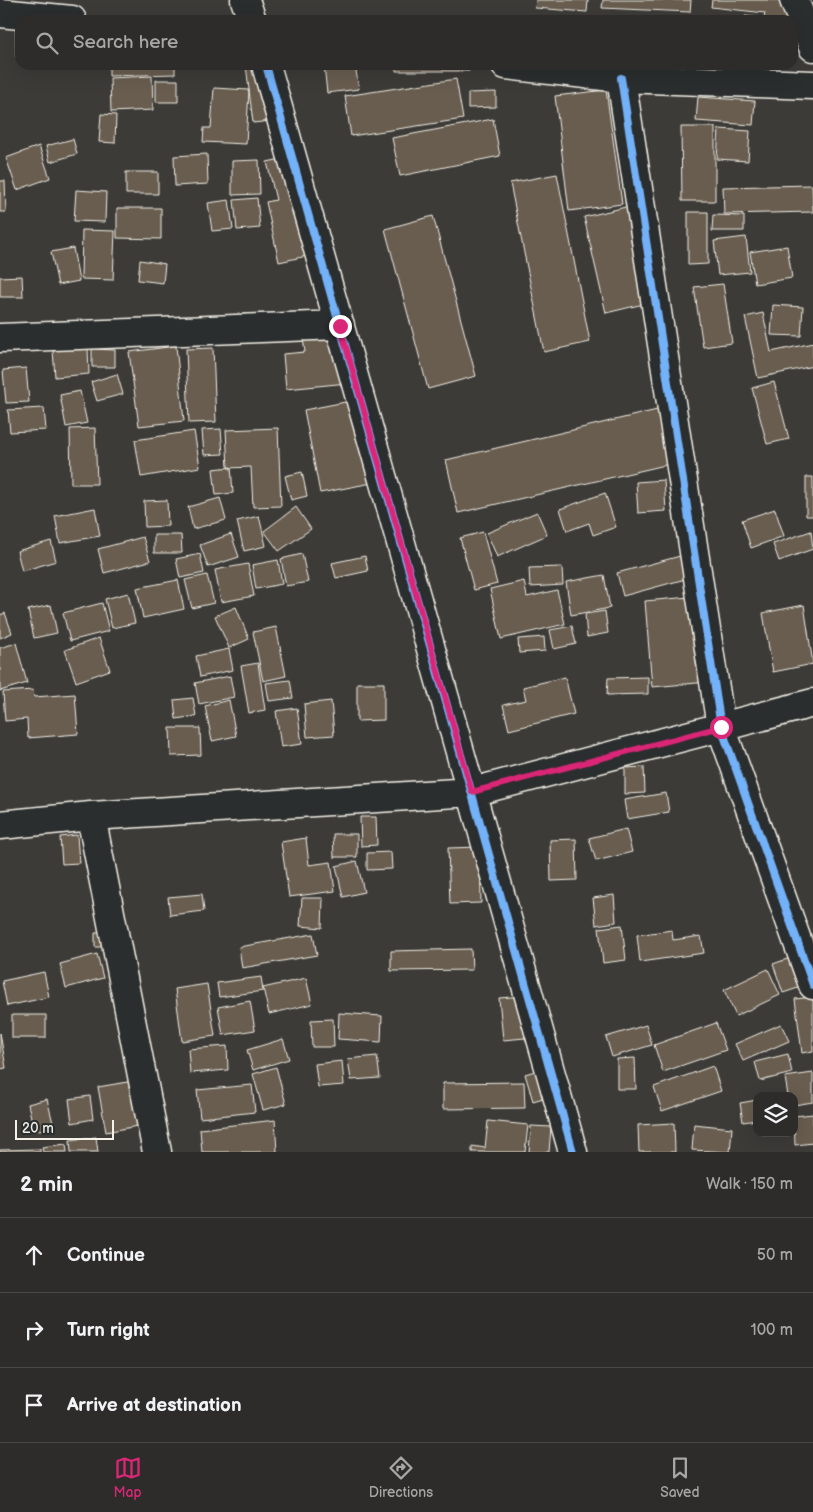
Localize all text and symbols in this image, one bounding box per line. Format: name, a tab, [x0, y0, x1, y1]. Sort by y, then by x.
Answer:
search box	[15, 15, 798, 70]
icon: search	[33, 29, 61, 57]
text: Search here	[73, 31, 178, 54]
route end	[329, 315, 352, 338]
route start	[710, 716, 733, 739]
map controls	[753, 1092, 798, 1137]
button: layers	[753, 1092, 798, 1137]
scale bar	[15, 1117, 114, 1140]
text: 20 m	[22, 1120, 54, 1137]
text: 2 min	[20, 1172, 73, 1197]
text: Walk · 150 m	[706, 1175, 793, 1194]
icon: ahead	[20, 1241, 48, 1269]
text: Continue	[67, 1244, 145, 1267]
text: 50 m	[757, 1246, 793, 1265]
icon: right	[20, 1316, 48, 1344]
text: Turn right	[67, 1319, 150, 1342]
text: 100 m	[750, 1321, 793, 1340]
icon: arrive	[20, 1391, 48, 1419]
text: Arrive at destination	[67, 1394, 242, 1417]
tab: Map	[114, 1454, 142, 1501]
tab: Directions	[369, 1454, 433, 1501]
tab: Saved	[660, 1454, 699, 1501]

